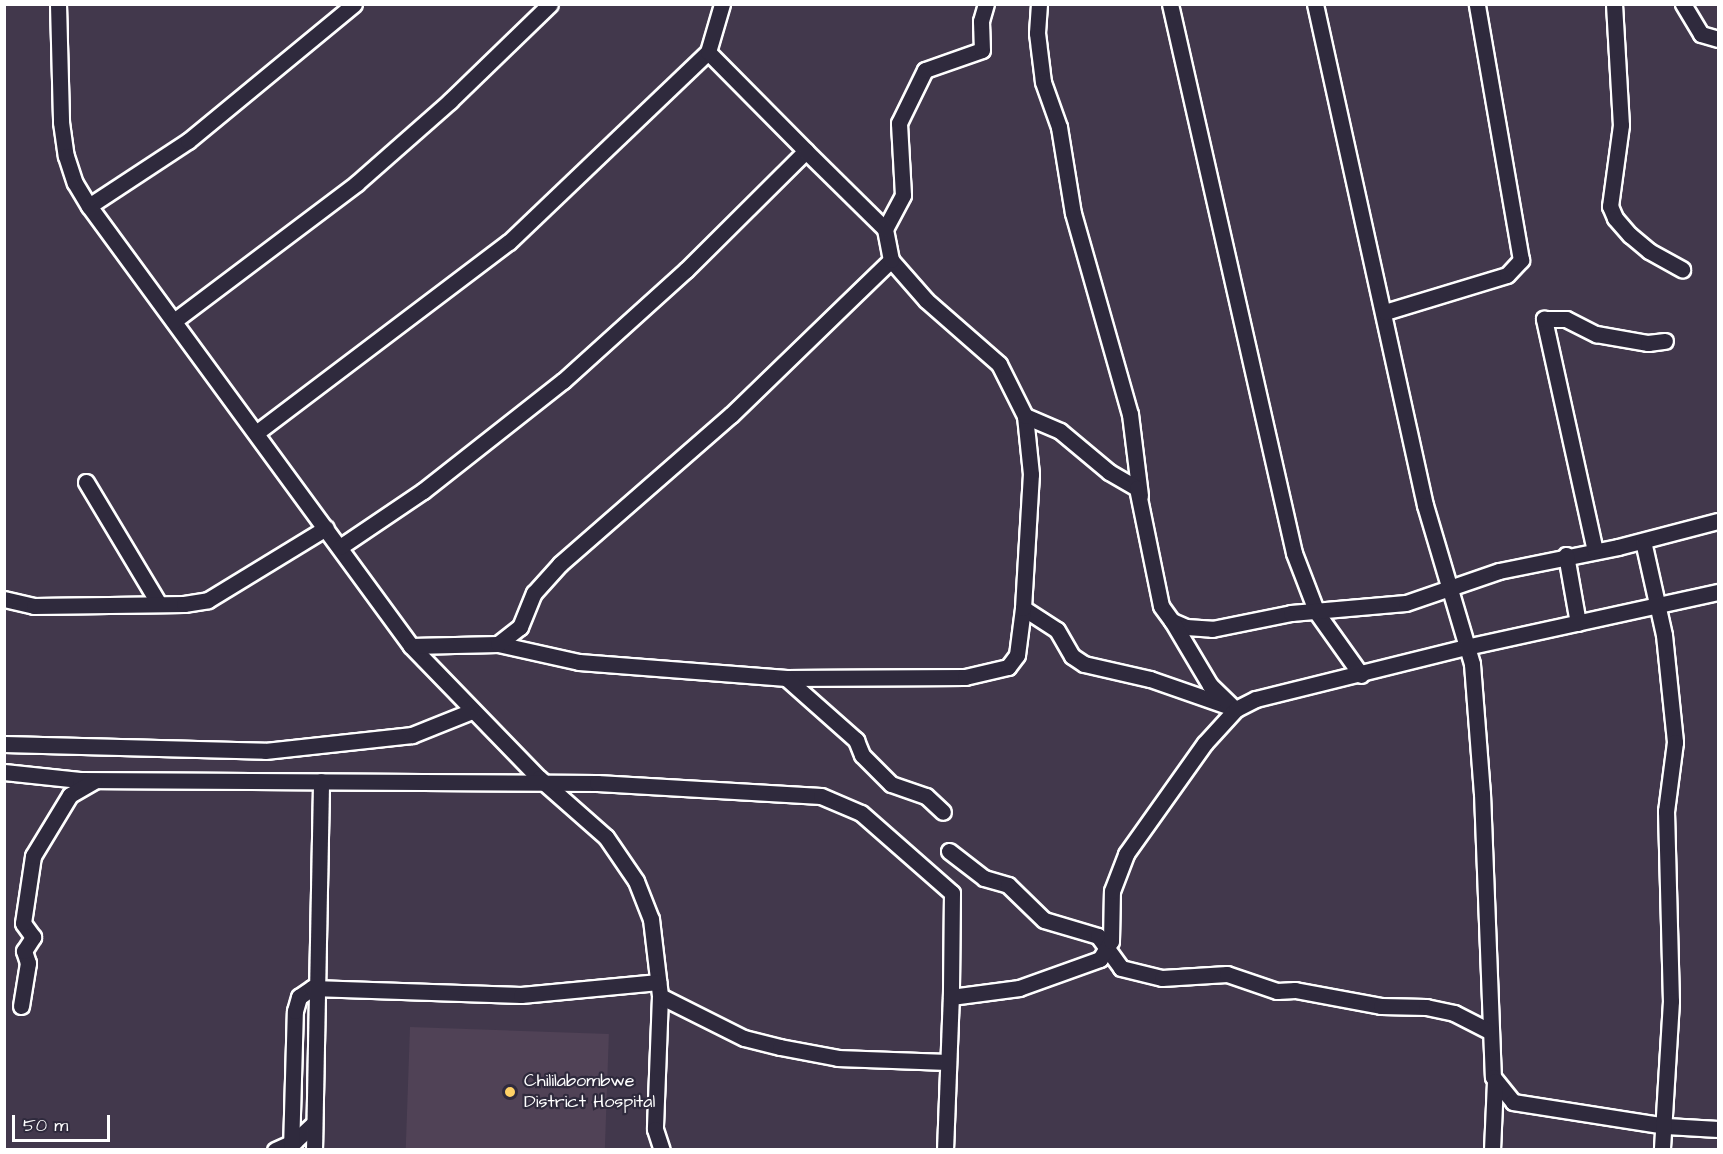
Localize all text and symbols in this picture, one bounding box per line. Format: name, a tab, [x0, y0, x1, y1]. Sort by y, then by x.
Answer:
place label: Chililabombwe District Hospital	[524, 1071, 655, 1114]
marker: Chililabombwe District Hospital	[501, 1083, 519, 1101]
scale bar	[15, 1103, 112, 1141]
text: 50 m	[23, 1113, 68, 1138]

